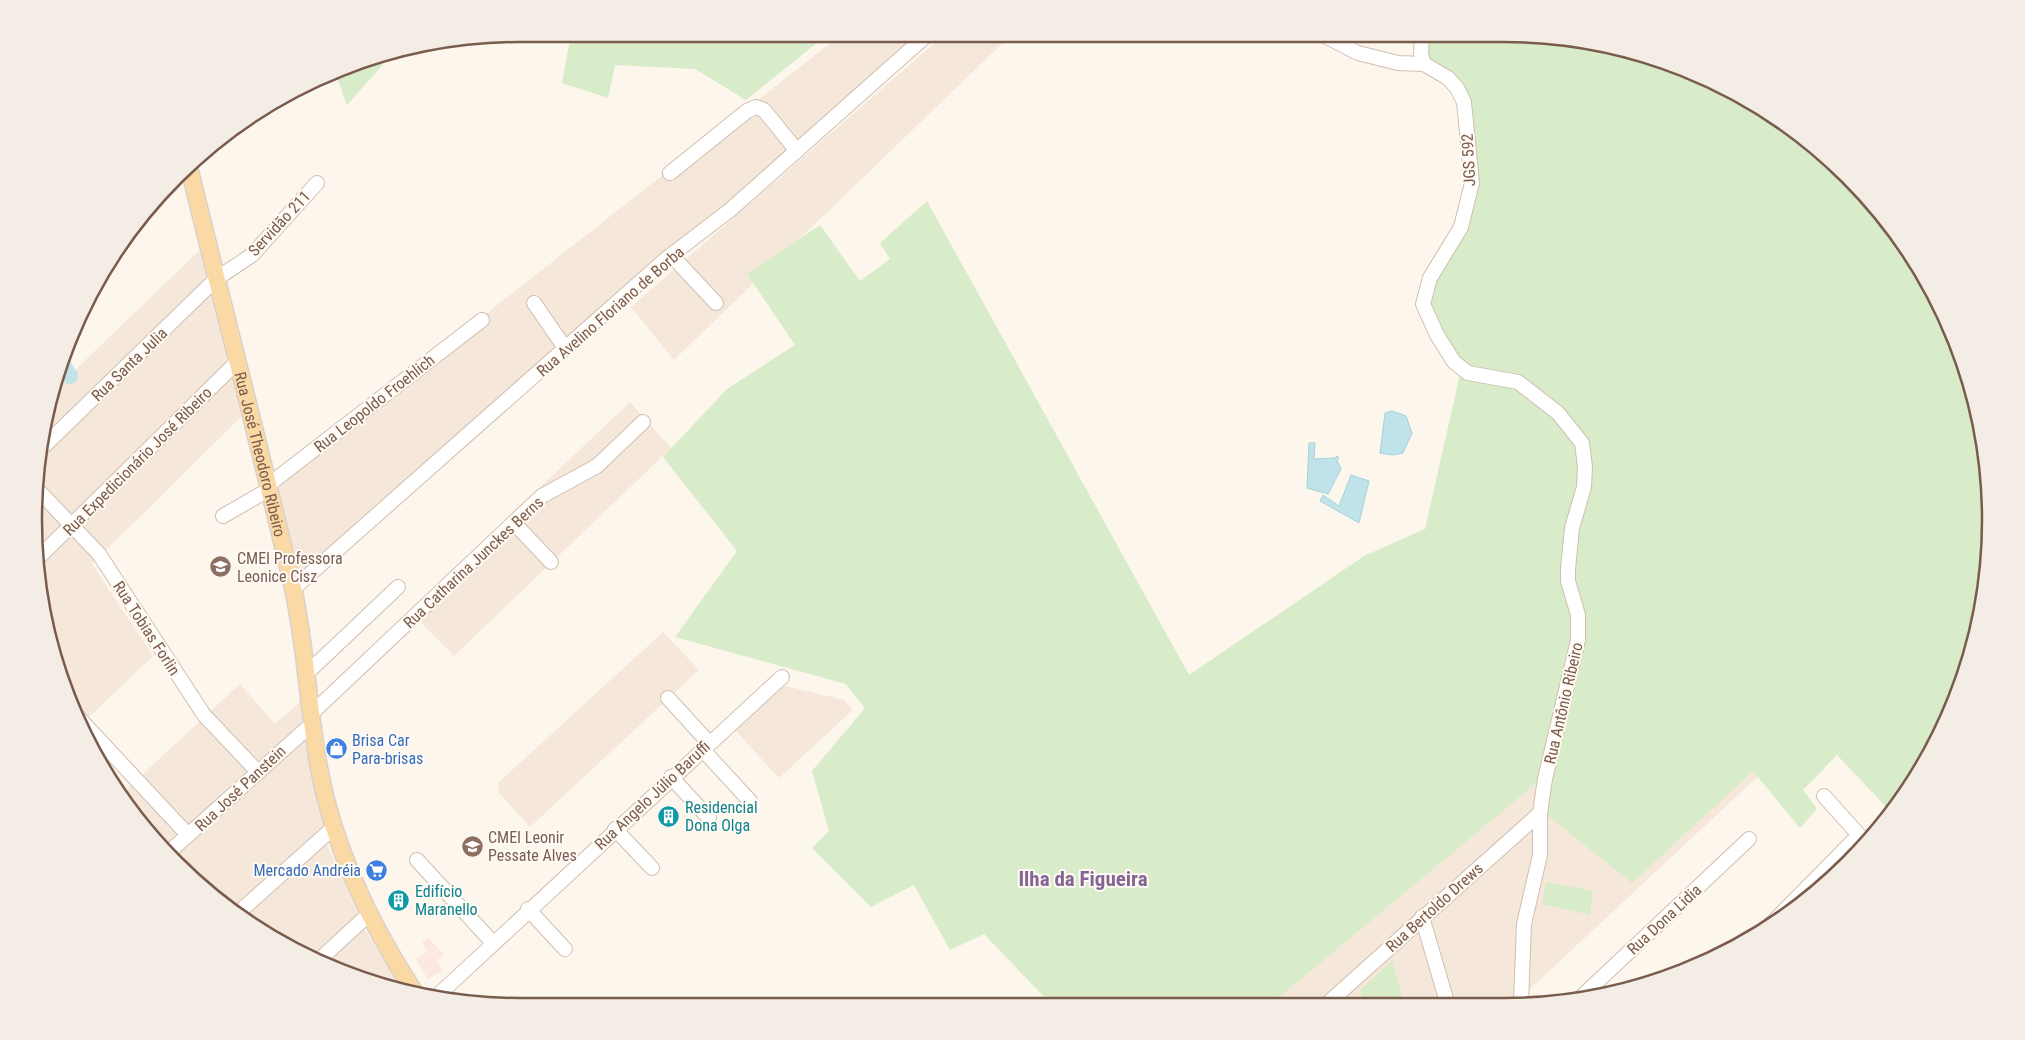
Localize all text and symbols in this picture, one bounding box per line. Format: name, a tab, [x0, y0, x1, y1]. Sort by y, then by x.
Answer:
street label: JGS 592	[1458, 133, 1479, 187]
street label: Servidão 211	[244, 187, 314, 260]
street label: Rua Avelino Floriano de Borba	[533, 242, 688, 380]
street label: Rua Santa Julia	[88, 324, 171, 405]
street label: Rua Leopoldo Froehlich	[310, 350, 438, 456]
street label: Rua José Theodoro Ribeiro	[230, 370, 290, 539]
street label: Rua Expedicionário José Ribeiro	[59, 383, 216, 540]
street label: Rua Catharina Junckes Berns	[399, 493, 547, 632]
place label: CMEI Professora Leonice Cisz	[237, 549, 343, 586]
school or university icon: CMEI Professora Leonice Cisz	[209, 555, 233, 579]
street label: Rua Tobias Forlin	[109, 578, 184, 679]
street label: Rua Antônio Ribeiro	[1540, 640, 1587, 766]
place label: Brisa Car Para-brisas	[352, 731, 423, 768]
shop icon: Brisa Car Para-brisas	[324, 737, 348, 761]
street label: Rua Angelo Júlio Baruffi	[591, 737, 714, 854]
street label: Rua José Panstein	[191, 742, 290, 835]
place label: Residencial Dona Olga	[685, 798, 758, 835]
building icon: Residencial Dona Olga	[657, 804, 681, 828]
place label: CMEI Leonir Pessate Alves	[488, 828, 577, 865]
school or university icon: CMEI Leonir Pessate Alves	[460, 834, 484, 858]
supermarket icon: Mercado Andréia	[365, 858, 389, 882]
street label: Rua Bertoldo Drews	[1382, 859, 1487, 956]
place label: Mercado Andréia	[254, 861, 361, 880]
district label: Ilha da Figueira	[1018, 867, 1148, 891]
street label: Rua Dona Lidia	[1623, 880, 1705, 958]
place label: Edifício Maranello	[415, 882, 478, 919]
building icon: Edifício Maranello	[387, 888, 411, 912]

